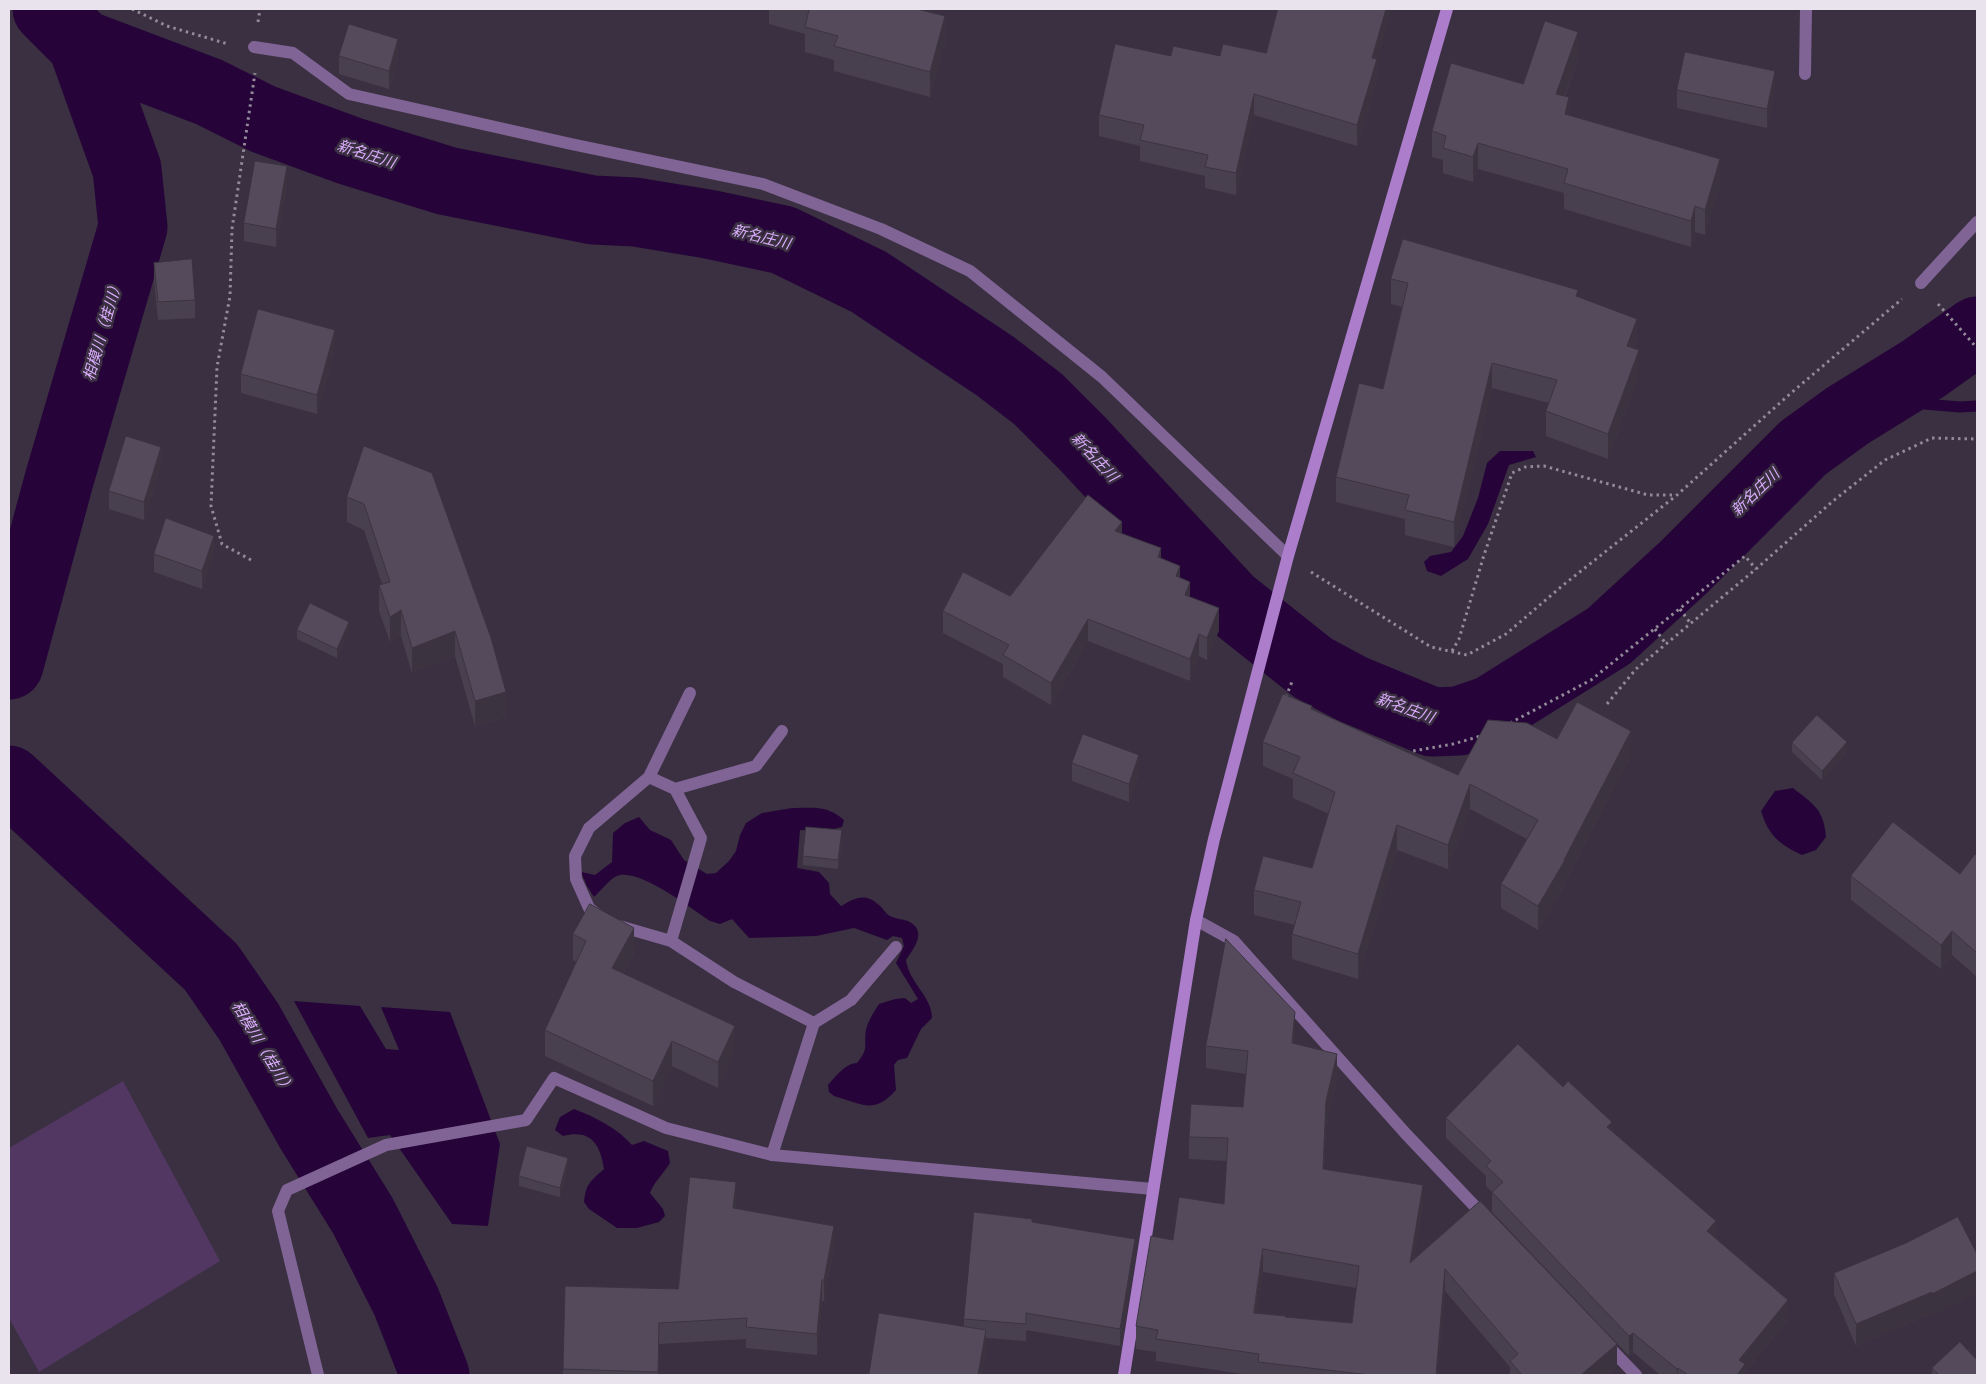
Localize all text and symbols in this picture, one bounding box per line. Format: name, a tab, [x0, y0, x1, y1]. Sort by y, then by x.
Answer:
water label: 新名庄川	[335, 137, 397, 173]
water label: 新名庄川	[730, 222, 792, 254]
water label: 相模川（桂川）	[81, 277, 127, 383]
water label: 新名庄川	[1067, 430, 1121, 486]
water label: 新名庄川	[1728, 466, 1784, 520]
water label: 新名庄川	[1374, 690, 1436, 728]
water label: 相模川（桂川）	[227, 998, 297, 1098]

